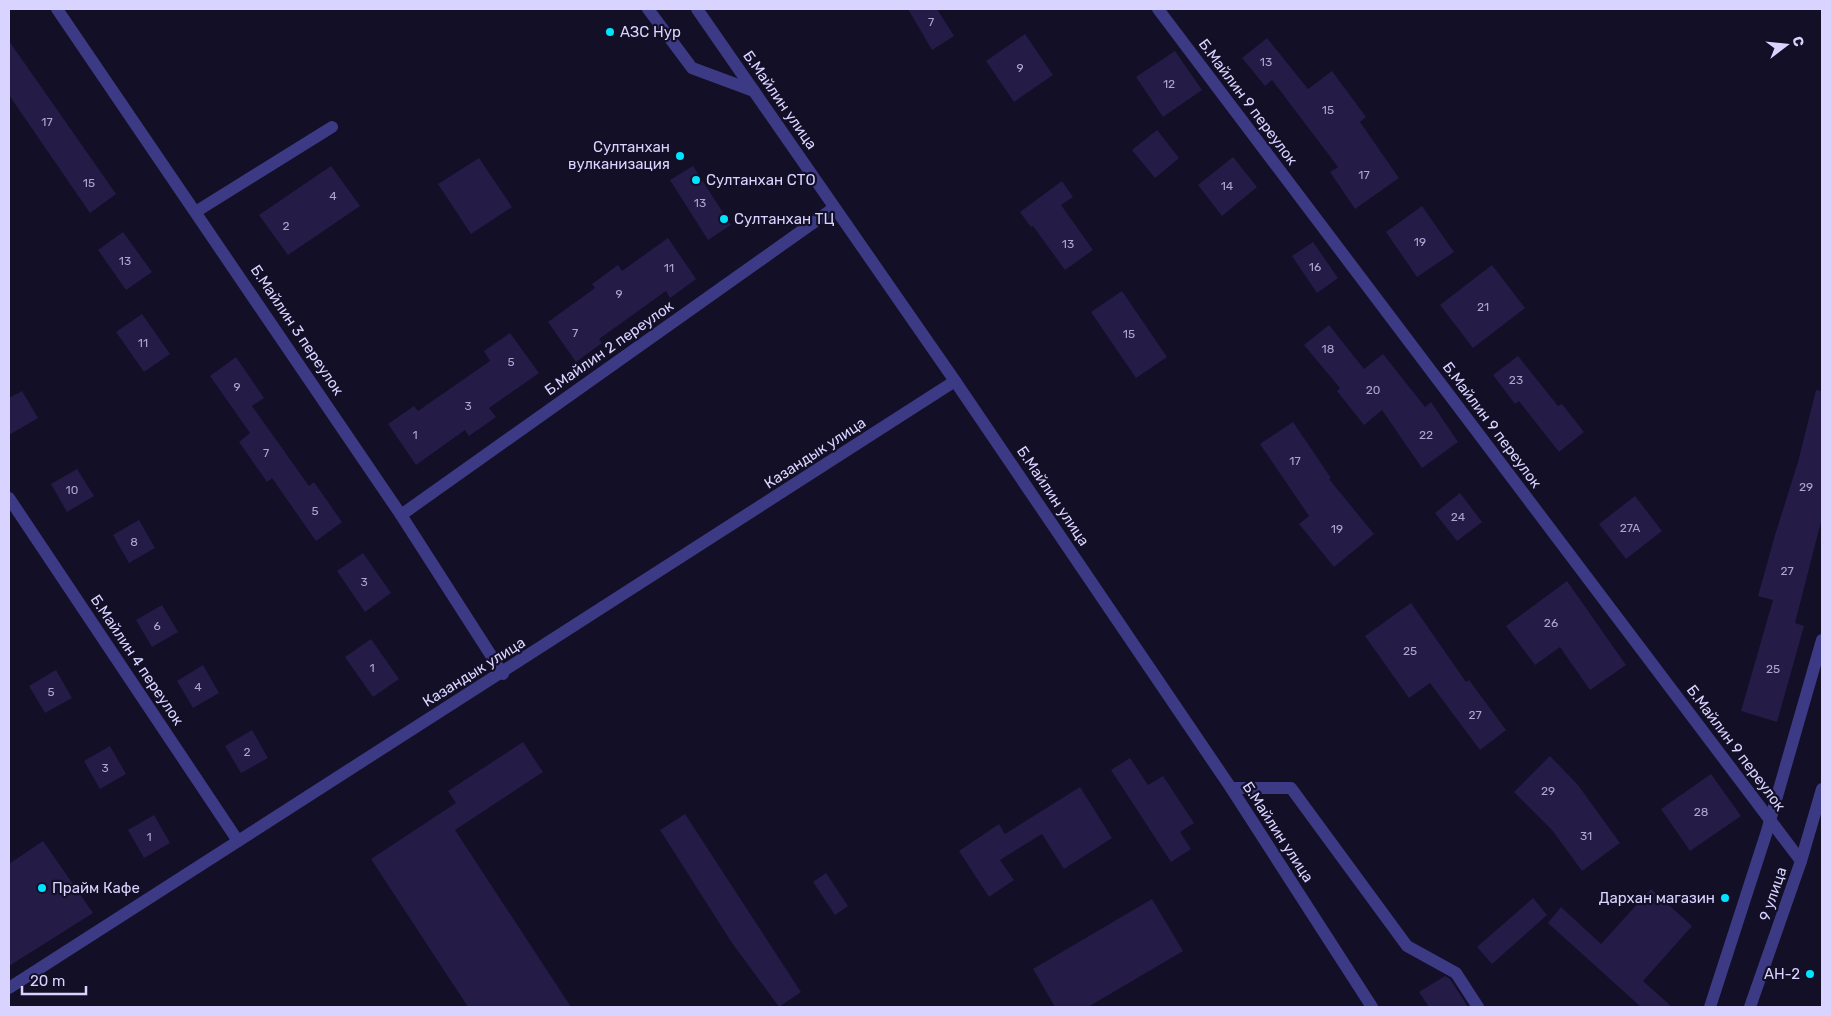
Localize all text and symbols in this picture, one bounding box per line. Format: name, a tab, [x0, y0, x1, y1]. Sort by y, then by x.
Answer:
house number: 7	[928, 15, 934, 29]
north arrow	[1761, 20, 1811, 70]
place label: АЗС Нур	[620, 23, 681, 41]
marker: АЗС Нур	[604, 26, 616, 38]
text: С	[1788, 34, 1808, 49]
street label: Б.Майлин 9 переулок	[1195, 35, 1301, 169]
street label: Б.Майлин улица	[739, 47, 821, 153]
house number: 13	[1260, 55, 1272, 69]
house number: 9	[1016, 61, 1024, 75]
house number: 12	[1163, 77, 1175, 91]
house number: 15	[1322, 103, 1334, 117]
house number: 17	[41, 115, 53, 129]
place label: Султанхан вулканизация	[568, 138, 670, 173]
marker: Султанхан вулканизация	[674, 150, 686, 162]
house number: 17	[1358, 168, 1370, 182]
place label: Султанхан СТО	[706, 171, 816, 189]
marker: Султанхан СТО	[690, 174, 702, 186]
house number: 15	[83, 176, 95, 190]
house number: 14	[1221, 179, 1234, 193]
house number: 4	[329, 189, 337, 203]
house number: 13	[694, 196, 706, 210]
place label: Султанхан ТЦ	[734, 210, 834, 228]
marker: Султанхан ТЦ	[718, 213, 730, 225]
house number: 2	[282, 219, 290, 233]
house number: 19	[1414, 235, 1426, 249]
house number: 13	[1062, 237, 1074, 251]
house number: 13	[119, 254, 131, 268]
house number: 16	[1309, 260, 1321, 274]
street label: Б.Майлин 3 переулок	[247, 261, 347, 399]
house number: 11	[664, 261, 674, 275]
house number: 9	[615, 287, 623, 301]
street label: Б.Майлин 2 переулок	[541, 297, 677, 399]
house number: 21	[1477, 300, 1489, 314]
house number: 7	[572, 326, 578, 340]
house number: 15	[1123, 327, 1135, 341]
house number: 11	[138, 336, 148, 350]
house number: 18	[1322, 342, 1334, 356]
house number: 5	[507, 355, 515, 369]
street label: Б.Майлин 9 переулок	[1439, 358, 1545, 492]
house number: 23	[1509, 373, 1523, 387]
house number: 9	[233, 380, 241, 394]
house number: 20	[1366, 383, 1380, 397]
house number: 3	[464, 399, 472, 413]
street label: Казандык улица	[761, 413, 869, 493]
house number: 1	[412, 428, 418, 442]
house number: 22	[1419, 428, 1433, 442]
street label: Б.Майлин улица	[1013, 443, 1093, 549]
house number: 7	[263, 446, 269, 460]
house number: 17	[1289, 454, 1301, 468]
house number: 29	[1799, 480, 1813, 494]
house number: 10	[66, 483, 78, 497]
house number: 5	[311, 504, 319, 518]
house number: 24	[1451, 510, 1466, 524]
house number: 27A	[1620, 521, 1640, 535]
house number: 19	[1331, 522, 1343, 536]
house number: 8	[130, 535, 138, 549]
house number: 27	[1780, 564, 1794, 578]
house number: 3	[360, 575, 368, 589]
street label: Б.Майлин 4 переулок	[87, 591, 187, 729]
house number: 26	[1544, 616, 1558, 630]
house number: 6	[153, 619, 161, 633]
street label: Казандык улица	[419, 633, 529, 711]
house number: 25	[1403, 644, 1417, 658]
house number: 1	[369, 661, 375, 675]
house number: 25	[1766, 662, 1780, 676]
house number: 4	[194, 680, 202, 694]
street label: Б.Майлин 9 переулок	[1683, 681, 1789, 815]
house number: 5	[47, 685, 55, 699]
house number: 27	[1468, 708, 1482, 722]
house number: 2	[243, 745, 251, 759]
house number: 3	[101, 761, 109, 775]
street label: Б.Майлин улица	[1239, 778, 1317, 886]
house number: 29	[1541, 784, 1555, 798]
house number: 28	[1694, 805, 1708, 819]
house number: 31	[1580, 829, 1592, 843]
house number: 1	[146, 830, 152, 844]
street label: 9 улица	[1755, 865, 1791, 923]
place label: Прайм Кафе	[52, 879, 140, 897]
marker: Прайм Кафе	[36, 882, 48, 894]
place label: Дархан магазин	[1599, 889, 1715, 907]
marker: Дархан магазин	[1719, 892, 1731, 904]
scale bar	[22, 964, 86, 996]
place label: АН-2	[1764, 965, 1800, 983]
marker: АН-2	[1804, 968, 1816, 980]
text: 20 m	[30, 972, 65, 990]

